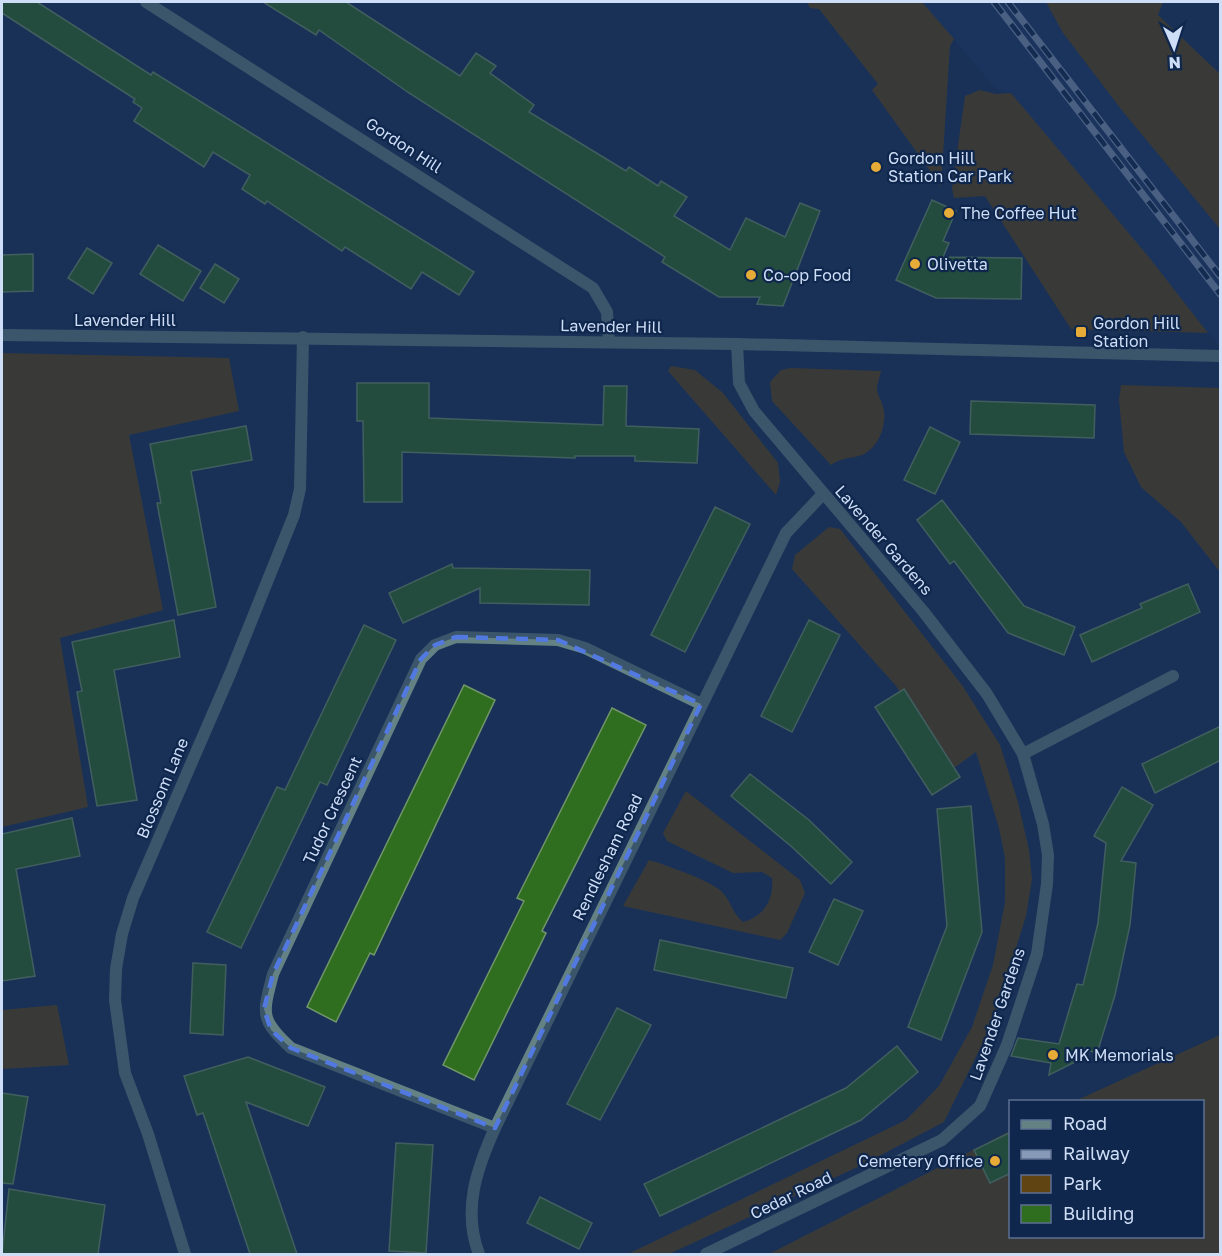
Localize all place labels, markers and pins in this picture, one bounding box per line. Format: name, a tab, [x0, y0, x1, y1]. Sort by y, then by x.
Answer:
place label: Gordon Hill Station Car Park	[888, 148, 1012, 186]
marker: Gordon Hill Station Car Park	[869, 160, 883, 174]
place label: The Coffee Hut	[961, 203, 1077, 223]
marker: The Coffee Hut	[942, 206, 956, 220]
place label: Olivetta	[927, 254, 988, 274]
marker: Olivetta	[908, 257, 922, 271]
place label: Co-op Food	[763, 265, 851, 285]
marker: Co-op Food	[744, 268, 758, 282]
place label: Gordon Hill Station	[1093, 313, 1180, 351]
marker: Gordon Hill Station	[1074, 325, 1088, 339]
place label: MK Memorials	[1065, 1045, 1174, 1065]
marker: MK Memorials	[1046, 1048, 1060, 1062]
place label: Cemetery Office	[858, 1151, 983, 1171]
marker: Cemetery Office	[988, 1154, 1002, 1168]

